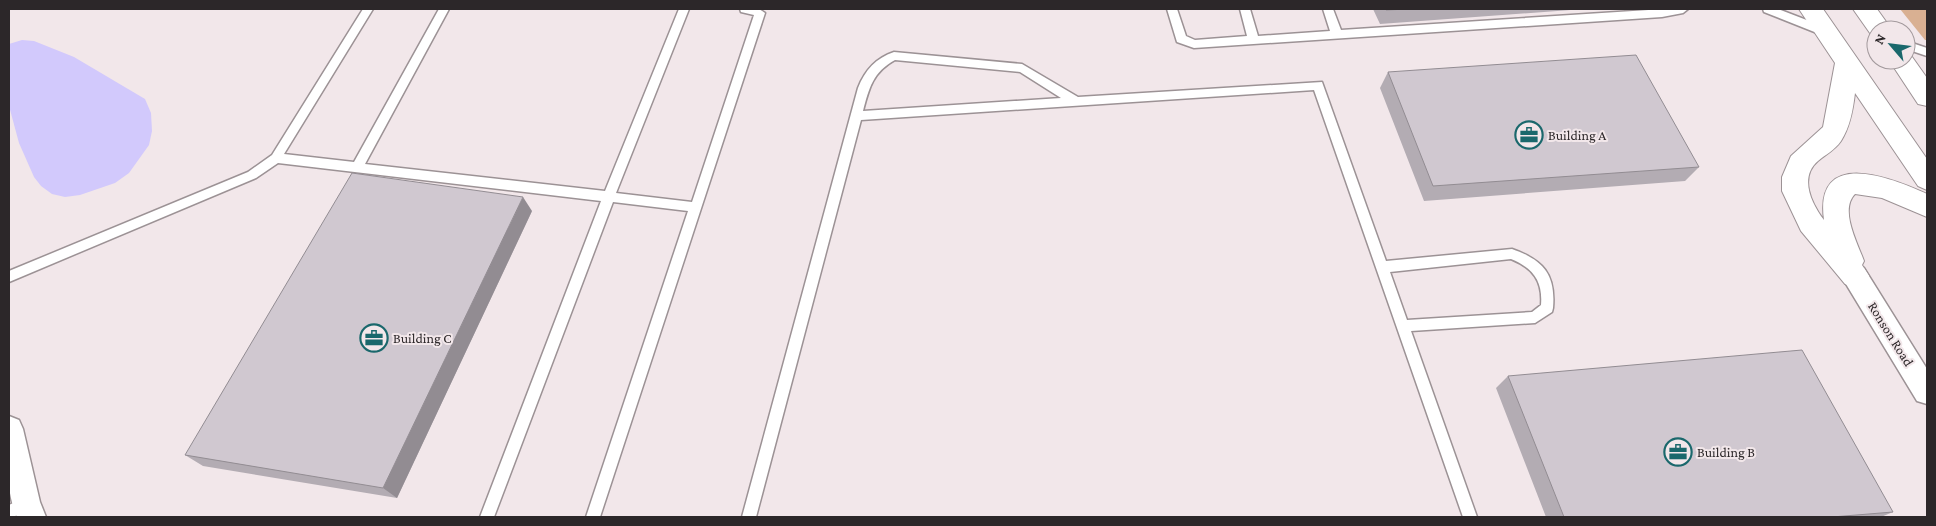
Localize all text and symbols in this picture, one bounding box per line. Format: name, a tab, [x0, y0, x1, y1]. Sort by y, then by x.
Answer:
north arrow	[1866, 20, 1916, 70]
text: N	[1870, 31, 1889, 47]
office icon: Building A	[1514, 120, 1544, 150]
place label: Building A	[1548, 127, 1606, 143]
street label: Ronson Road	[1865, 299, 1917, 370]
office icon: Building C	[359, 323, 389, 353]
place label: Building C	[393, 330, 452, 346]
office icon: Building B	[1663, 437, 1693, 467]
place label: Building B	[1697, 444, 1755, 460]

